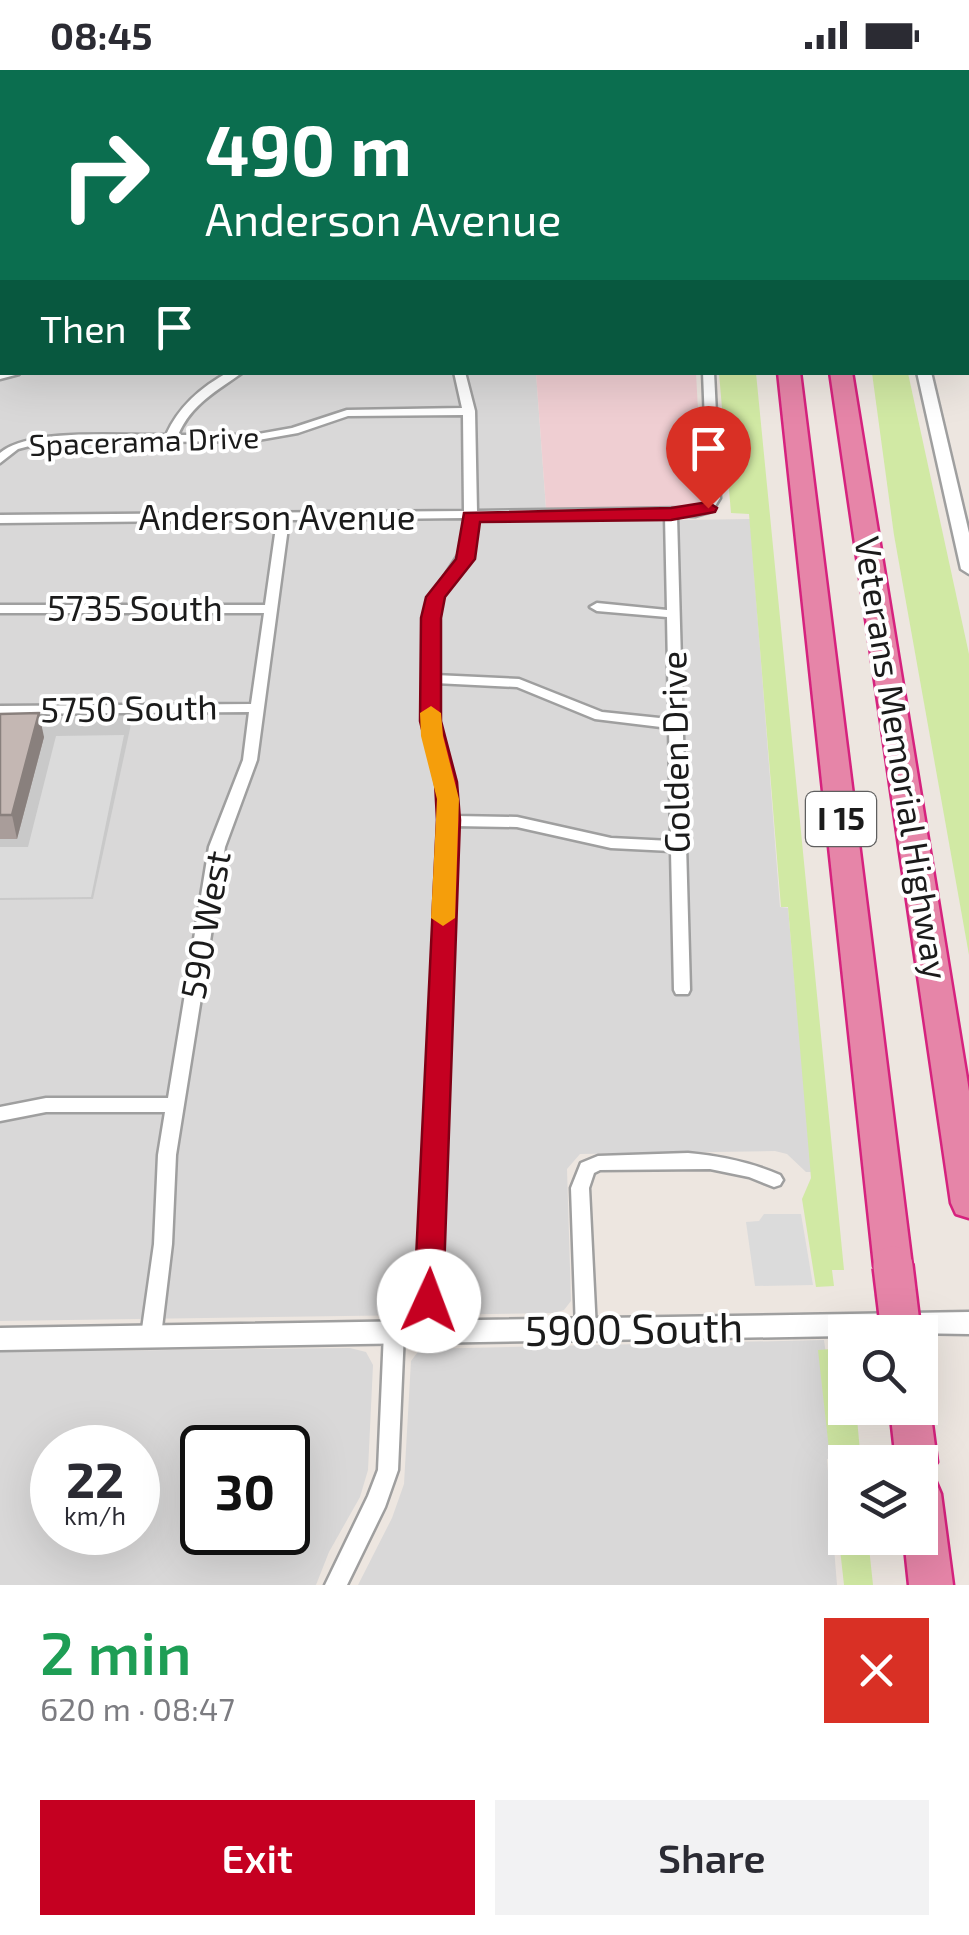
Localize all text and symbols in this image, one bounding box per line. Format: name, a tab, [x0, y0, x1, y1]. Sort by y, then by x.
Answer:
text: 08:45	[50, 12, 153, 58]
text: 490 m	[205, 106, 412, 190]
icon: right	[40, 110, 170, 240]
text: Anderson Avenue	[205, 191, 561, 245]
icon: arrive	[147, 300, 202, 355]
text: Then	[40, 305, 127, 351]
pin	[666, 406, 751, 509]
street label: Spacerama Drive	[28, 418, 260, 462]
icon: arrive	[681, 421, 736, 476]
street label: Anderson Avenue	[138, 495, 416, 537]
street label: Veterans Memorial Highway	[847, 533, 959, 982]
street label: 5735 South	[47, 586, 223, 628]
street label: Golden Drive	[651, 651, 697, 854]
street label: 5750 South	[40, 684, 218, 730]
road number: I 15	[806, 792, 876, 846]
street label: 590 West	[170, 847, 238, 1002]
position arrow	[377, 1249, 481, 1353]
street label: 5900 South	[524, 1300, 744, 1354]
map controls	[828, 1315, 938, 1555]
button: search	[828, 1315, 938, 1425]
speed limit sign: 30	[180, 1425, 310, 1555]
button: layers	[828, 1445, 938, 1555]
text: 22	[66, 1448, 124, 1508]
text: km/h	[64, 1500, 126, 1530]
text: 2 min	[40, 1615, 192, 1687]
button: close	[824, 1618, 929, 1723]
text: 620 m · 08:47	[40, 1689, 235, 1727]
button: Exit	[40, 1800, 475, 1915]
button: Share	[495, 1800, 929, 1915]

